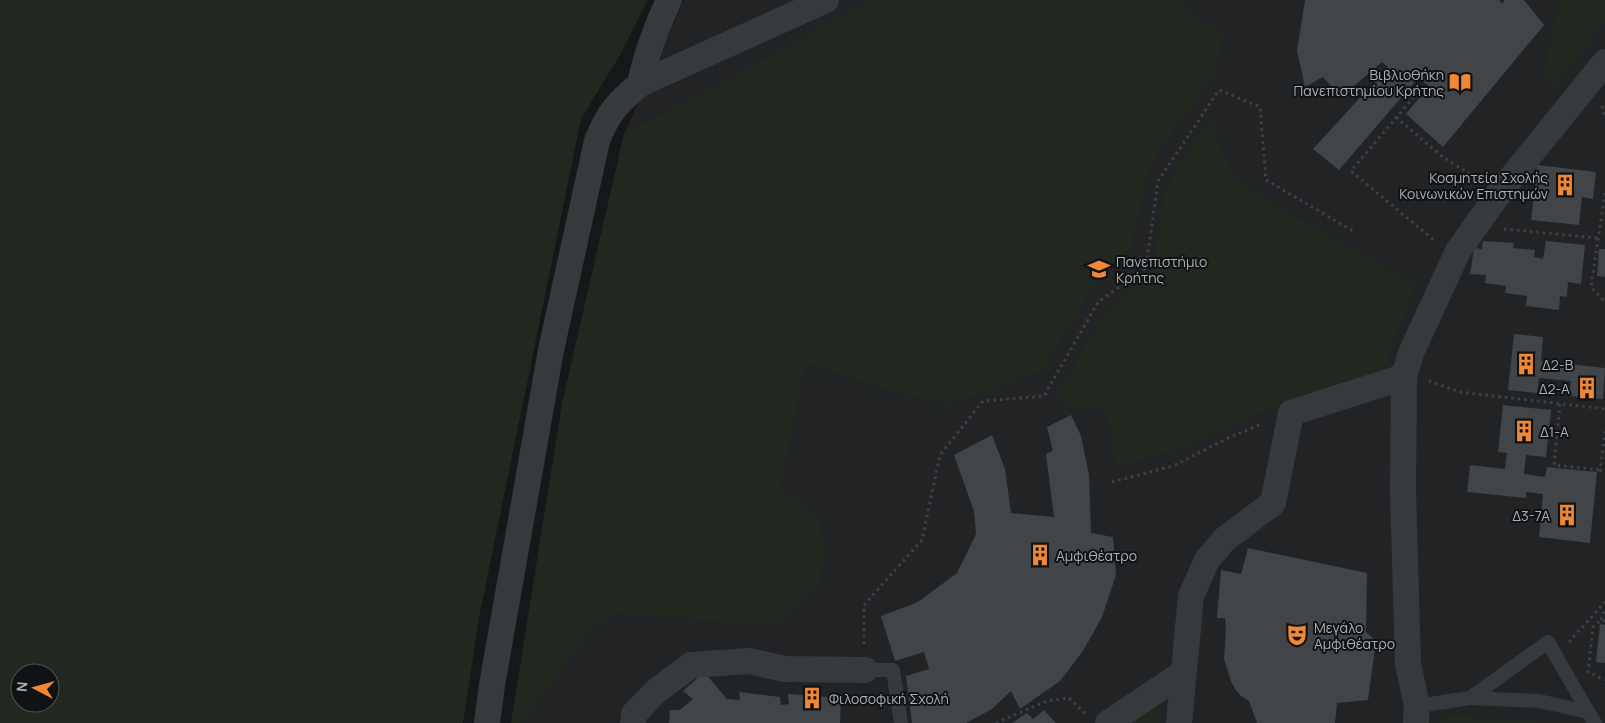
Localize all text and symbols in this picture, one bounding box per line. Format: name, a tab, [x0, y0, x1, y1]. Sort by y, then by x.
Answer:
place label: Βιβλιοθήκη Πανεπιστημίου Κρήτης	[1294, 65, 1444, 100]
library icon: Βιβλιοθήκη Πανεπιστημίου Κρήτης	[1447, 69, 1473, 95]
place label: Κοσμητεία Σχολής Κοινωνικών Επιστημών	[1399, 168, 1548, 203]
building icon: Κοσμητεία Σχολής Κοινωνικών Επιστημών	[1552, 172, 1578, 198]
place label: Πανεπιστήμιο Κρήτης	[1116, 252, 1207, 287]
school or university icon: Πανεπιστήμιο Κρήτης	[1086, 256, 1112, 282]
building icon: Δ2-Β	[1513, 351, 1539, 377]
place label: Δ2-Β	[1542, 355, 1574, 374]
building icon: Δ2-Α	[1574, 375, 1600, 401]
place label: Δ2-Α	[1539, 379, 1570, 398]
building icon: Δ1-Α	[1511, 418, 1537, 444]
place label: Δ1-Α	[1540, 422, 1569, 441]
building icon: Δ3-7Α	[1554, 502, 1580, 528]
place label: Δ3-7Α	[1512, 506, 1550, 525]
building icon: Αμφιθέατρο	[1027, 542, 1053, 568]
place label: Αμφιθέατρο	[1056, 546, 1137, 565]
place label: Μεγάλο Αμφιθέατρο	[1314, 618, 1395, 653]
theatre icon: Μεγάλο Αμφιθέατρο	[1284, 622, 1310, 648]
north arrow	[10, 663, 60, 713]
text: N	[12, 681, 32, 693]
building icon: Φιλοσοφική Σχολή	[799, 685, 825, 711]
place label: Φιλοσοφική Σχολή	[829, 689, 949, 708]

